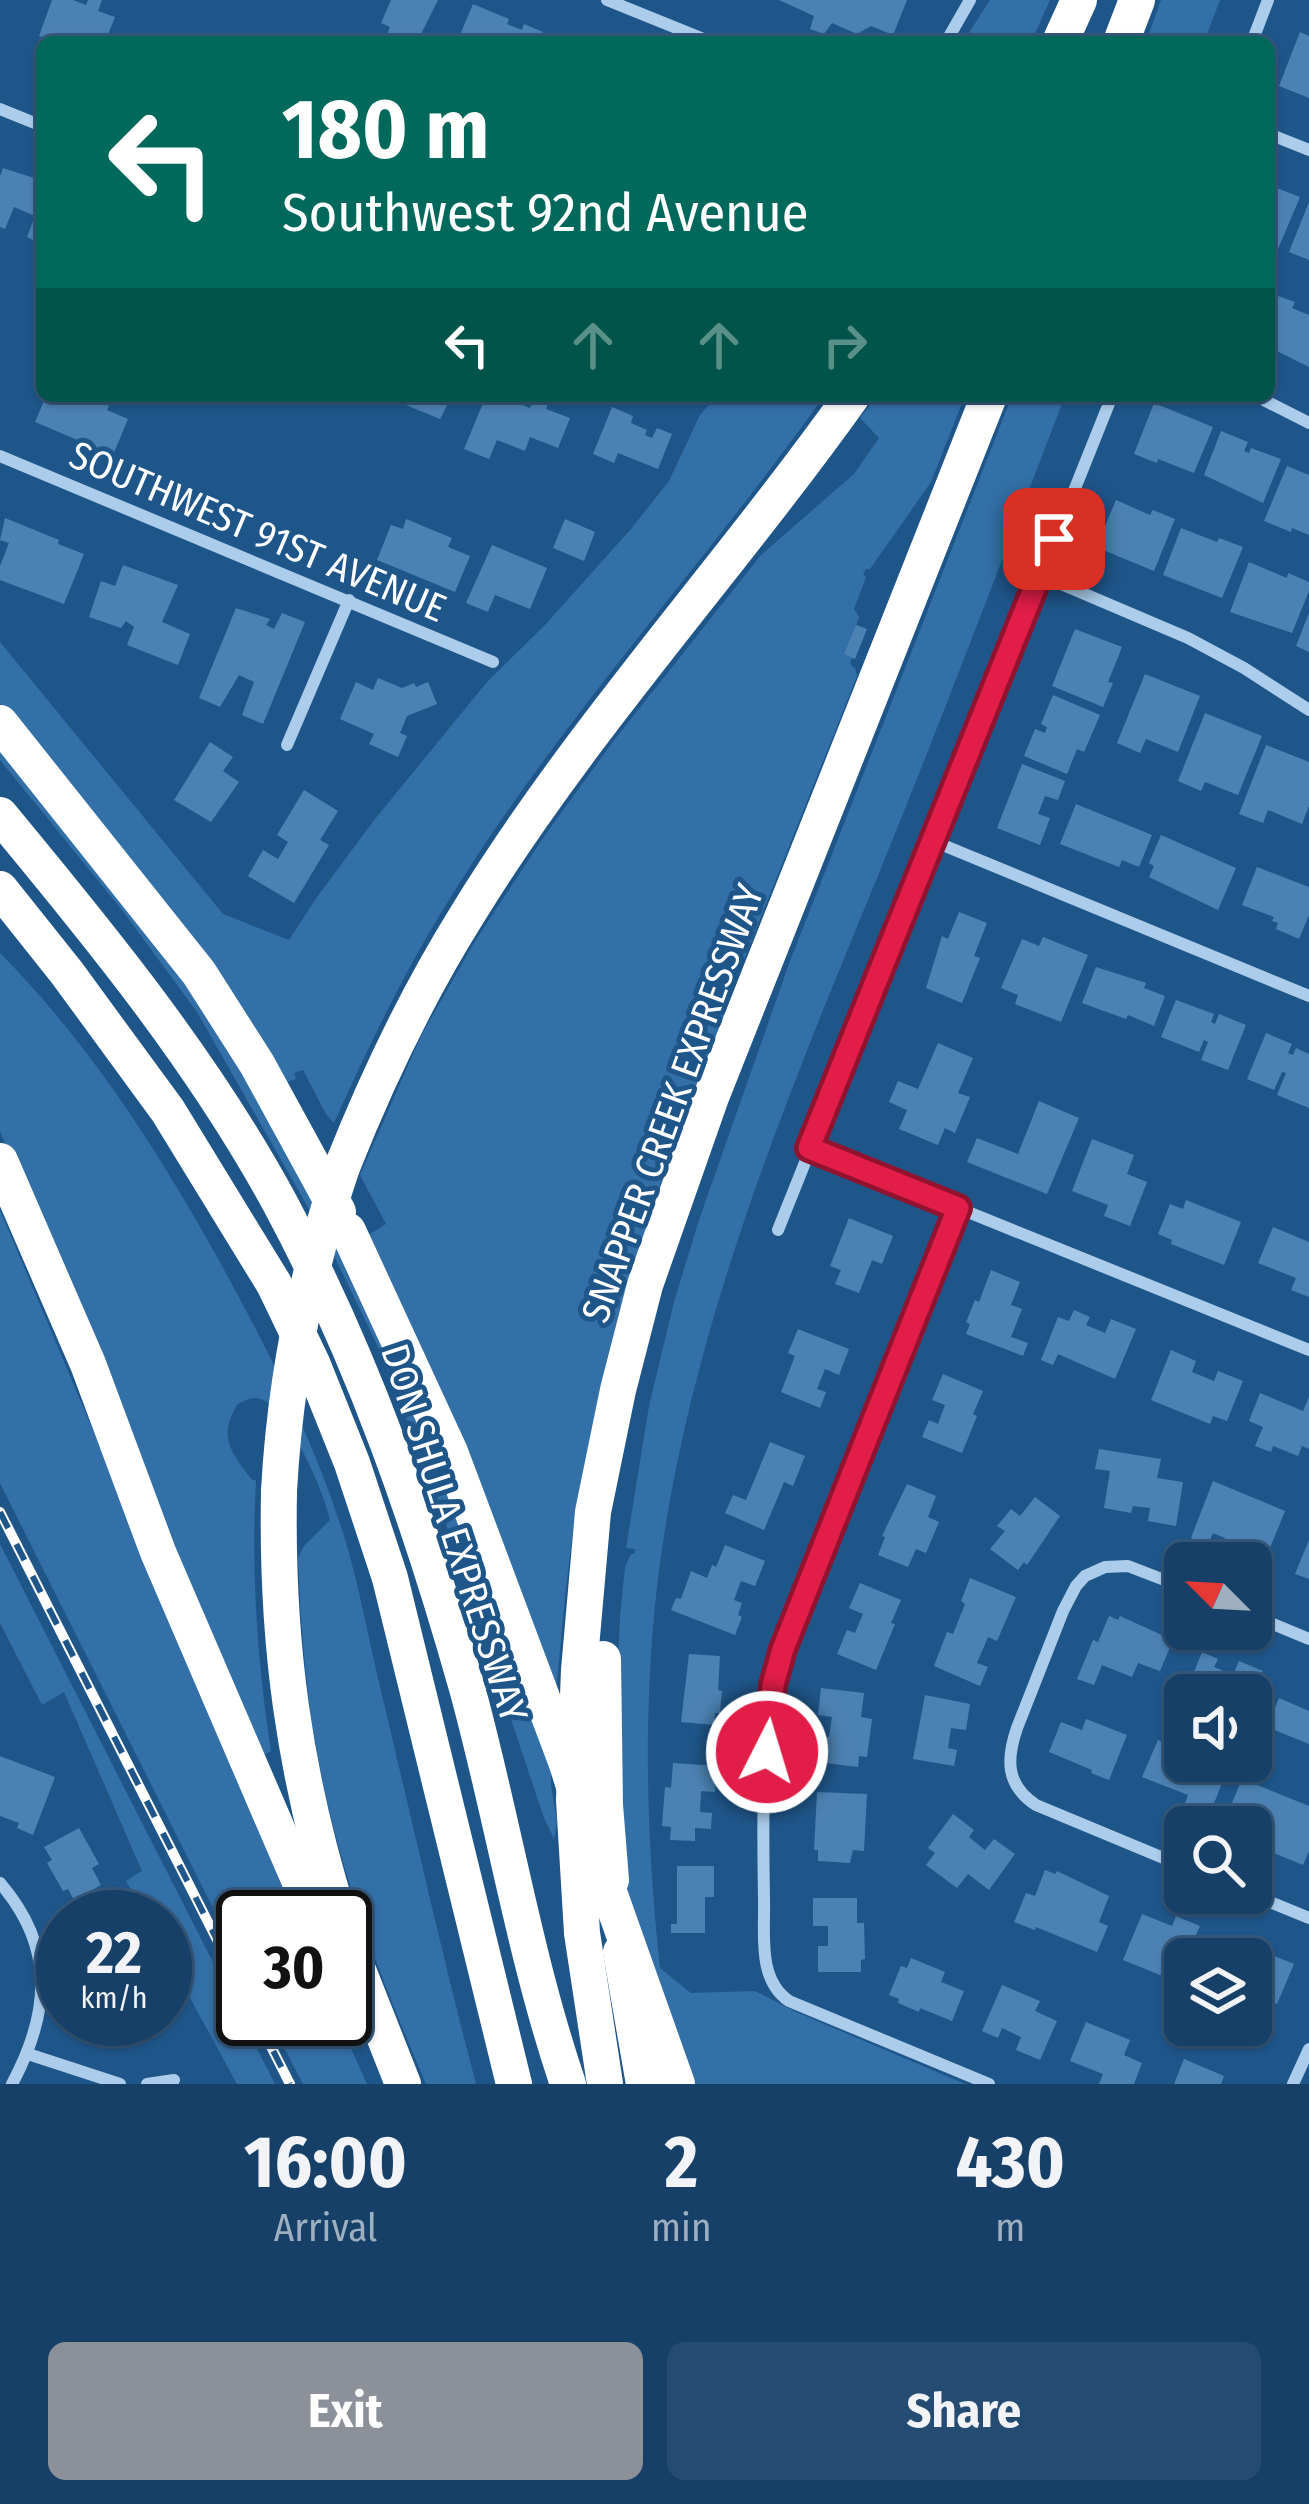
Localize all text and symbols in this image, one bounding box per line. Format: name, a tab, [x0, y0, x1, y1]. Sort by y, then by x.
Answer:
text: 180 m	[282, 79, 489, 180]
icon: left	[84, 84, 240, 240]
text: Southwest 92nd Avenue	[282, 181, 809, 245]
icon: left	[434, 312, 500, 378]
icon: ahead	[560, 312, 626, 378]
icon: ahead	[686, 312, 752, 378]
icon: right	[812, 312, 878, 378]
street label: SOUTHWEST 91ST AVENUE	[63, 432, 452, 632]
pin	[1003, 488, 1105, 590]
icon: arrive	[1021, 506, 1087, 572]
street label: SNAPPER CREEK EXPRESSWAY	[572, 878, 774, 1328]
street label: DON SHULA EXPRESSWAY	[371, 1338, 537, 1729]
north arrow	[1164, 1542, 1272, 1650]
map controls	[1164, 1542, 1272, 2046]
button: sound	[1164, 1674, 1272, 1782]
position arrow	[704, 1689, 830, 1815]
button: search	[1164, 1806, 1272, 1914]
speed limit sign: 30	[216, 1890, 372, 2046]
text: 22	[86, 1917, 142, 1989]
button: layers	[1164, 1938, 1272, 2046]
text: km/h	[81, 1980, 147, 2016]
text: 16:00	[244, 2120, 407, 2206]
text: 2	[665, 2120, 698, 2206]
text: 430	[955, 2120, 1065, 2206]
text: Arrival	[274, 2205, 377, 2251]
text: min	[651, 2205, 711, 2251]
text: m	[995, 2205, 1025, 2251]
button: Exit	[48, 2342, 643, 2480]
button: Share	[667, 2342, 1261, 2480]

